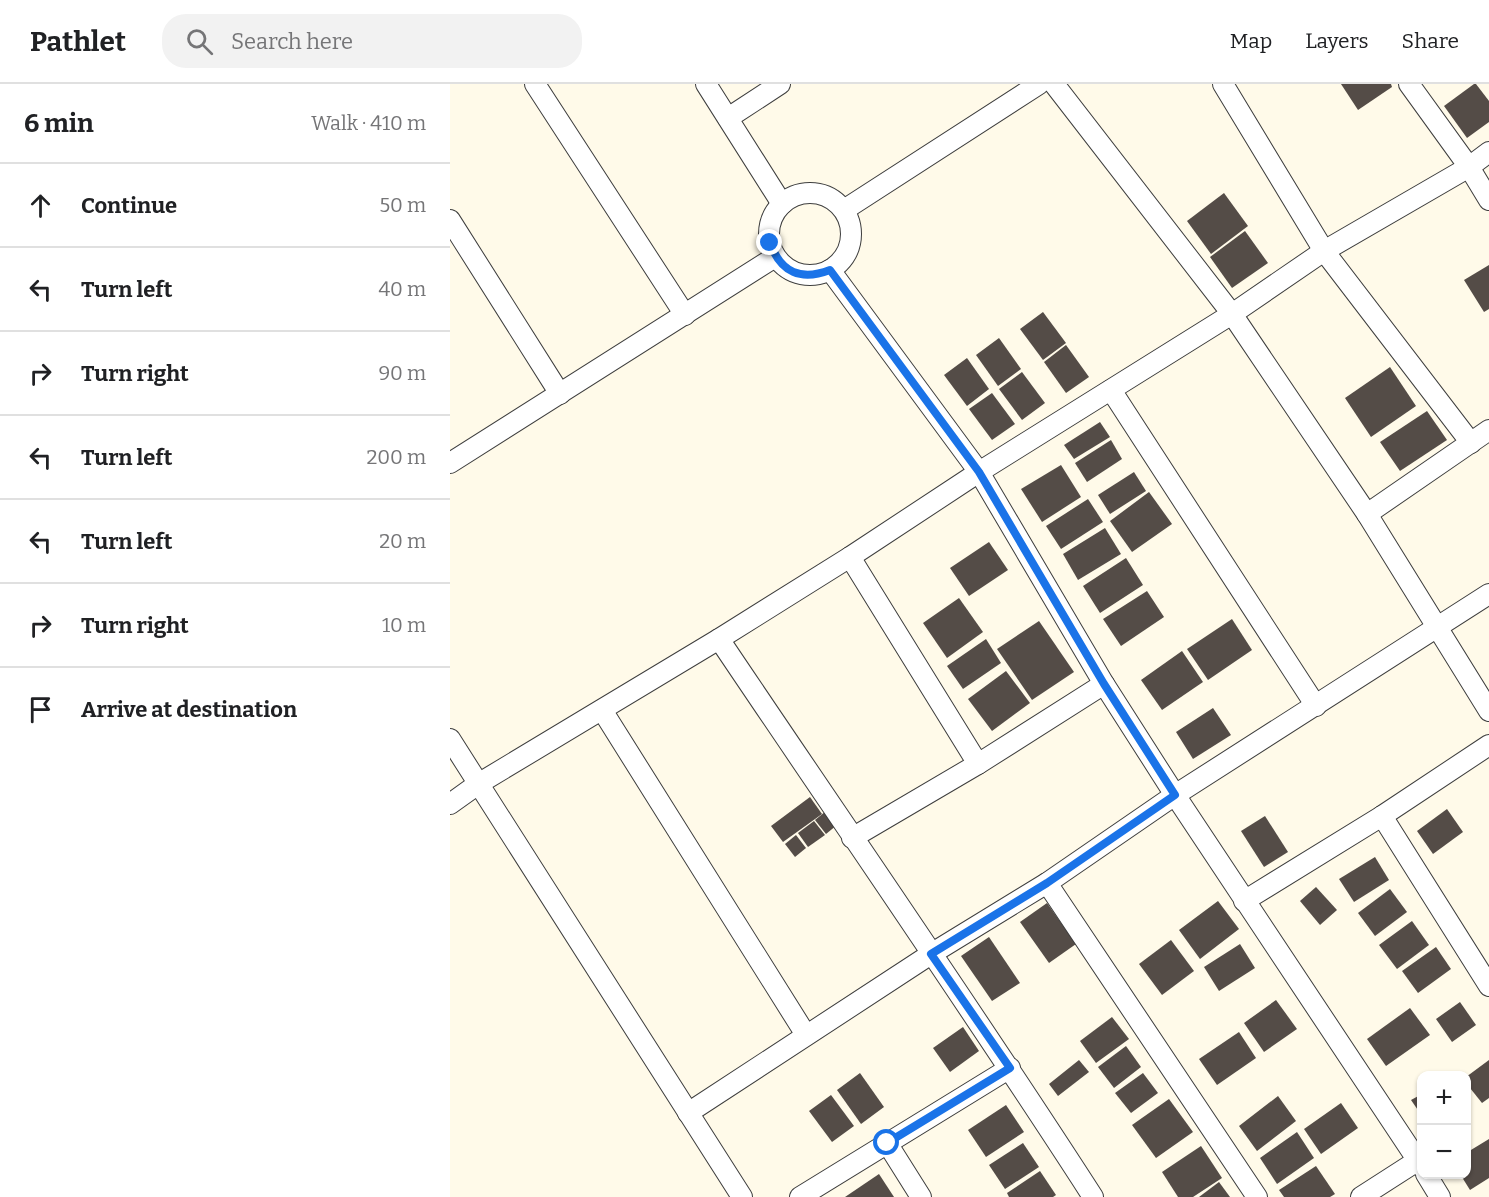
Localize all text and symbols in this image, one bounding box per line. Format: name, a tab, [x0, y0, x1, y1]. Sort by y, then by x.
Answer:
search box	[162, 14, 582, 68]
text: Pathlet	[30, 25, 126, 58]
icon: search	[183, 25, 216, 58]
text: Search here	[231, 28, 353, 55]
text: Map	[1230, 28, 1272, 54]
text: Layers	[1305, 28, 1369, 54]
text: Share	[1402, 28, 1459, 54]
text: 6 min	[24, 108, 94, 139]
text: Walk · 410 m	[311, 111, 426, 135]
icon: ahead	[24, 189, 57, 222]
text: Continue	[81, 192, 177, 219]
text: 50 m	[379, 193, 426, 217]
route end	[756, 229, 782, 255]
icon: left	[24, 273, 57, 306]
text: Turn left	[81, 276, 173, 303]
text: 40 m	[378, 277, 426, 301]
icon: right	[24, 357, 57, 390]
text: Turn right	[81, 360, 189, 387]
text: 90 m	[378, 361, 426, 385]
icon: left	[24, 441, 57, 474]
text: Turn left	[81, 444, 173, 471]
text: 200 m	[366, 445, 426, 469]
icon: left	[24, 525, 57, 558]
text: Turn left	[81, 528, 173, 555]
text: 20 m	[379, 529, 426, 553]
icon: right	[24, 609, 57, 642]
text: Turn right	[81, 612, 189, 639]
text: 10 m	[382, 613, 426, 637]
icon: arrive	[24, 693, 57, 726]
text: Arrive at destination	[81, 696, 297, 723]
map controls	[1417, 1071, 1471, 1179]
button: +	[1417, 1071, 1471, 1125]
button: −	[1417, 1125, 1471, 1179]
route start	[873, 1129, 899, 1155]

